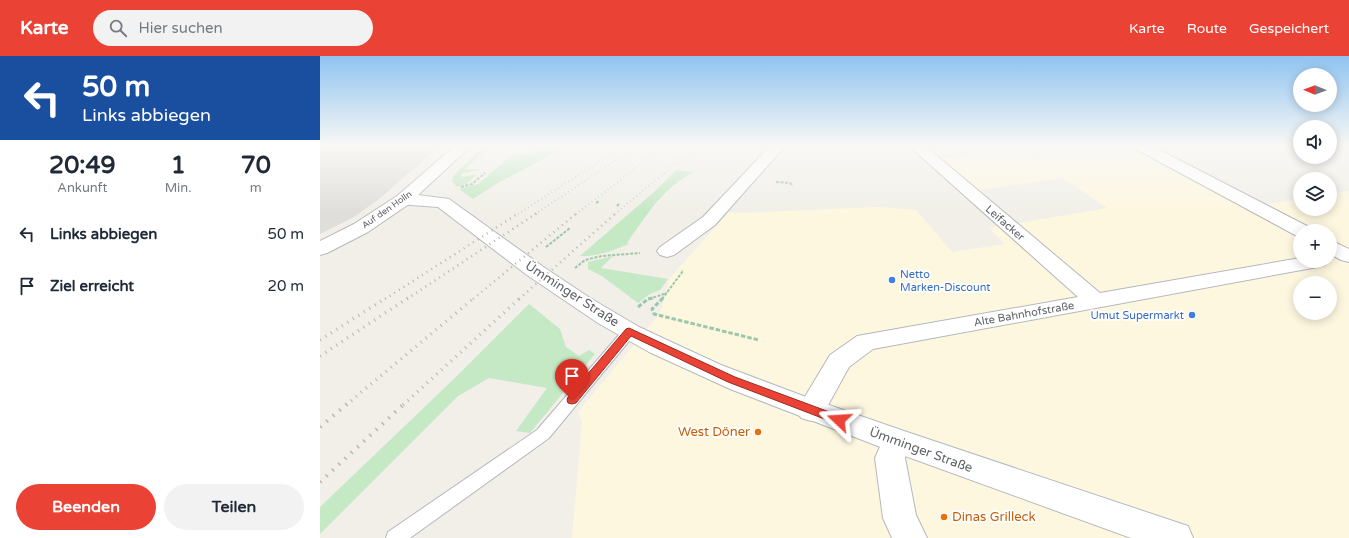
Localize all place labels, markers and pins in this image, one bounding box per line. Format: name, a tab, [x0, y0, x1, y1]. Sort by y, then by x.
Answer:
place label: Netto Marken-Discount	[900, 268, 990, 294]
marker: Netto Marken-Discount	[887, 275, 897, 285]
place label: Umut Supermarkt	[1091, 309, 1184, 322]
marker: Umut Supermarkt	[1187, 310, 1197, 320]
pin	[555, 359, 589, 400]
place label: West Döner	[678, 424, 750, 440]
marker: West Döner	[753, 427, 763, 437]
place label: Dinas Grilleck	[952, 509, 1036, 525]
marker: Dinas Grilleck	[939, 512, 949, 522]

